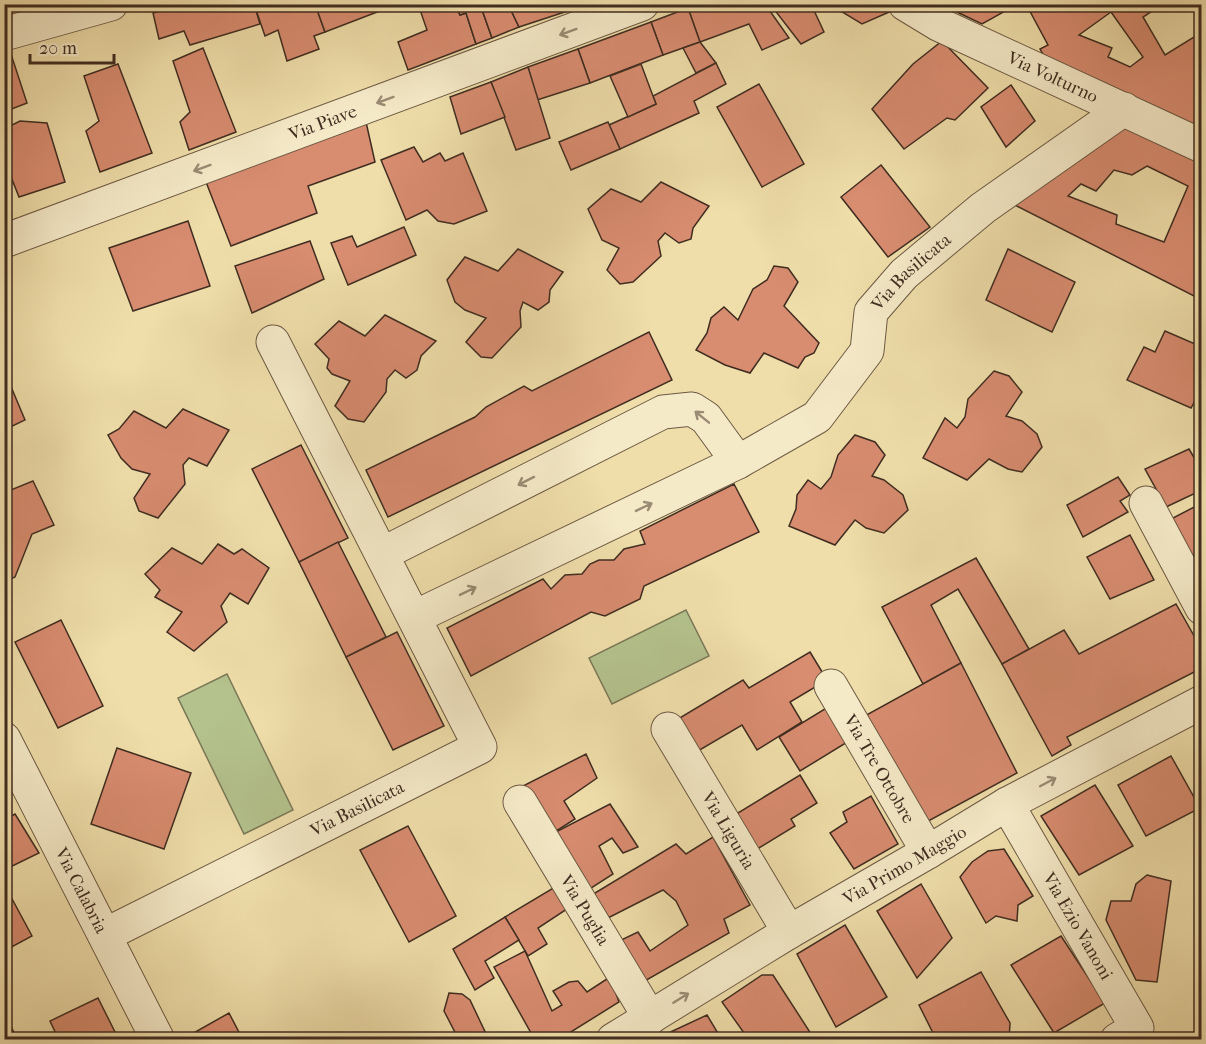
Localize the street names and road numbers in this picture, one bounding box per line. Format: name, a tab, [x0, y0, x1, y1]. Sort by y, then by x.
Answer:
street label: Via Volturno	[1003, 47, 1101, 107]
street label: Via Piave	[285, 101, 360, 146]
street label: Via Basilicata	[866, 229, 956, 316]
street label: Via Tre Ottobre	[839, 710, 919, 827]
street label: Via Basilicata	[306, 776, 408, 842]
street label: Via Liguria	[696, 787, 760, 874]
street label: Via Primo Maggio	[838, 821, 970, 910]
street label: Via Calabria	[50, 843, 112, 938]
street label: Via Ezio Vanoni	[1038, 868, 1117, 984]
street label: Via Puglia	[555, 870, 614, 950]

